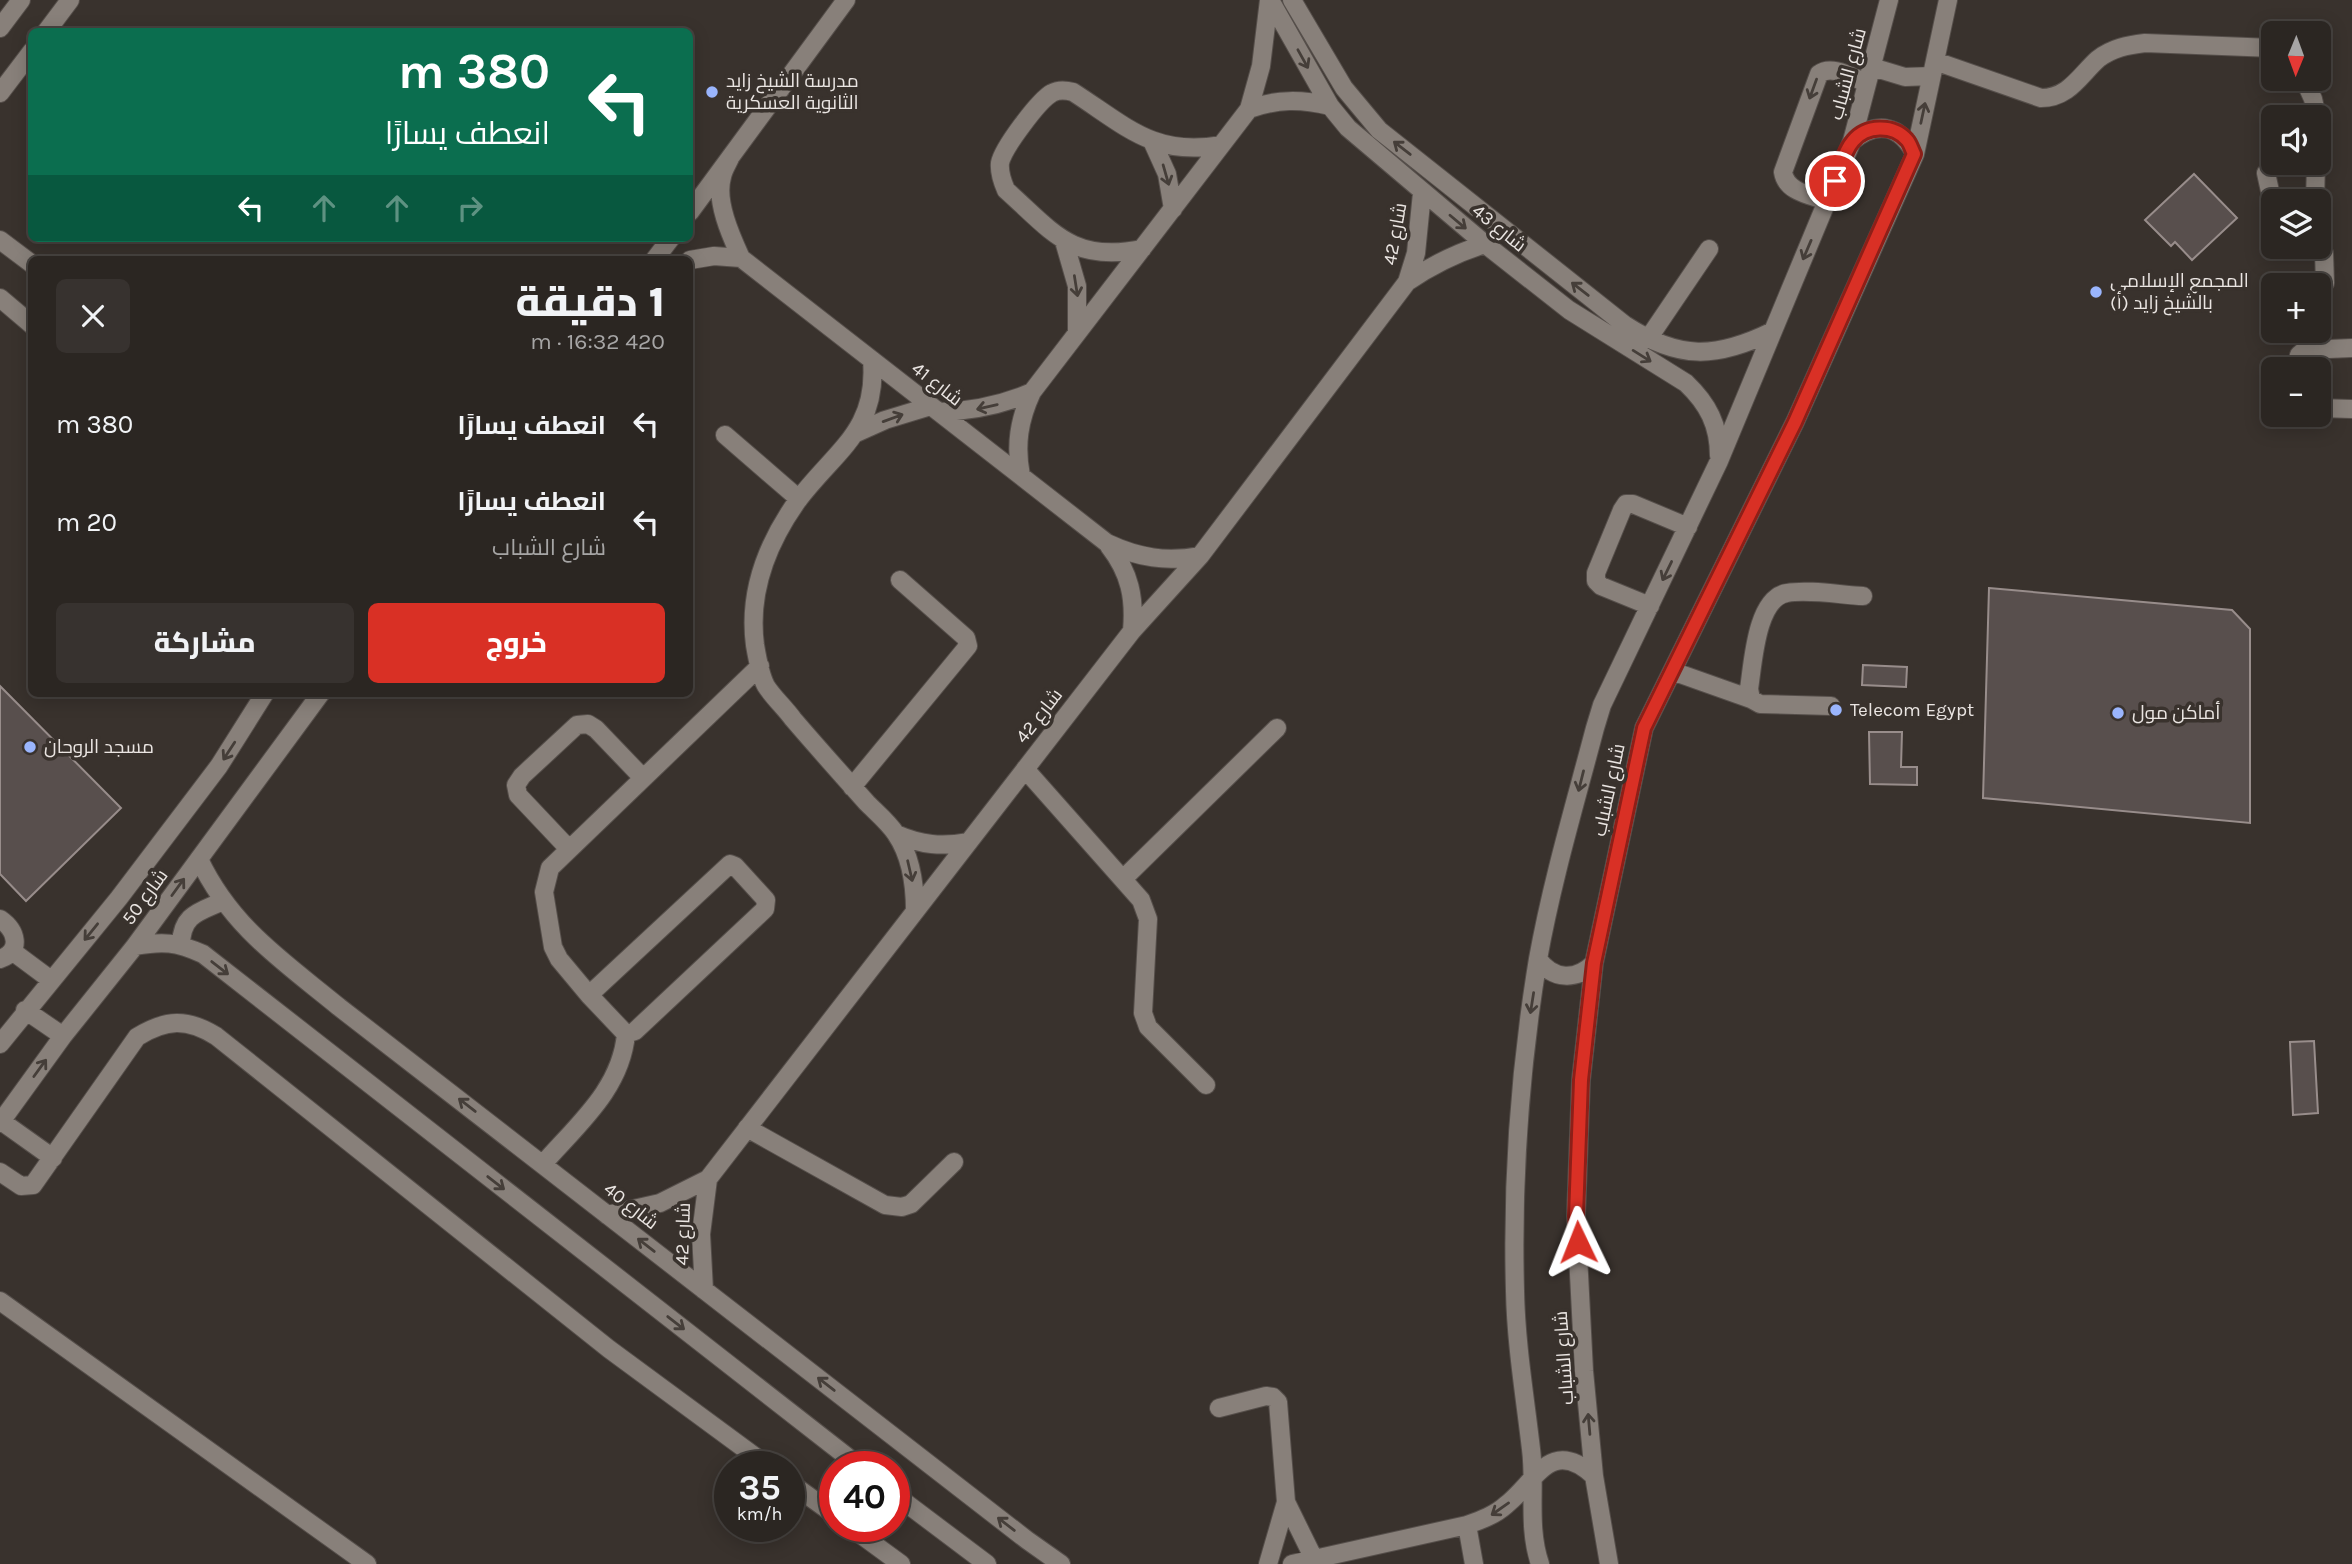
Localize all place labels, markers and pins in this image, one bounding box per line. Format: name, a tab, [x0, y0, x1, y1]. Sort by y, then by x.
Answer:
place label: مدرسة الشيخ زايد الثانوية العسكرية	[726, 70, 859, 114]
marker: مدرسة الشيخ زايد الثانوية العسكرية	[704, 84, 720, 100]
pin	[1805, 151, 1865, 211]
place label: المجمع الإسلامي (أ) بالشيخ زايد	[2110, 270, 2249, 316]
marker: المجمع الإسلامي (أ) بالشيخ زايد	[2088, 284, 2104, 300]
place label: Telecom Egypt	[1850, 699, 1974, 721]
place label: أماكن مول	[2132, 701, 2220, 724]
marker: Telecom Egypt	[1828, 702, 1844, 718]
marker: أماكن مول	[2110, 705, 2126, 721]
place label: مسجد الروحان	[44, 736, 154, 758]
marker: مسجد الروحان	[22, 739, 38, 755]

